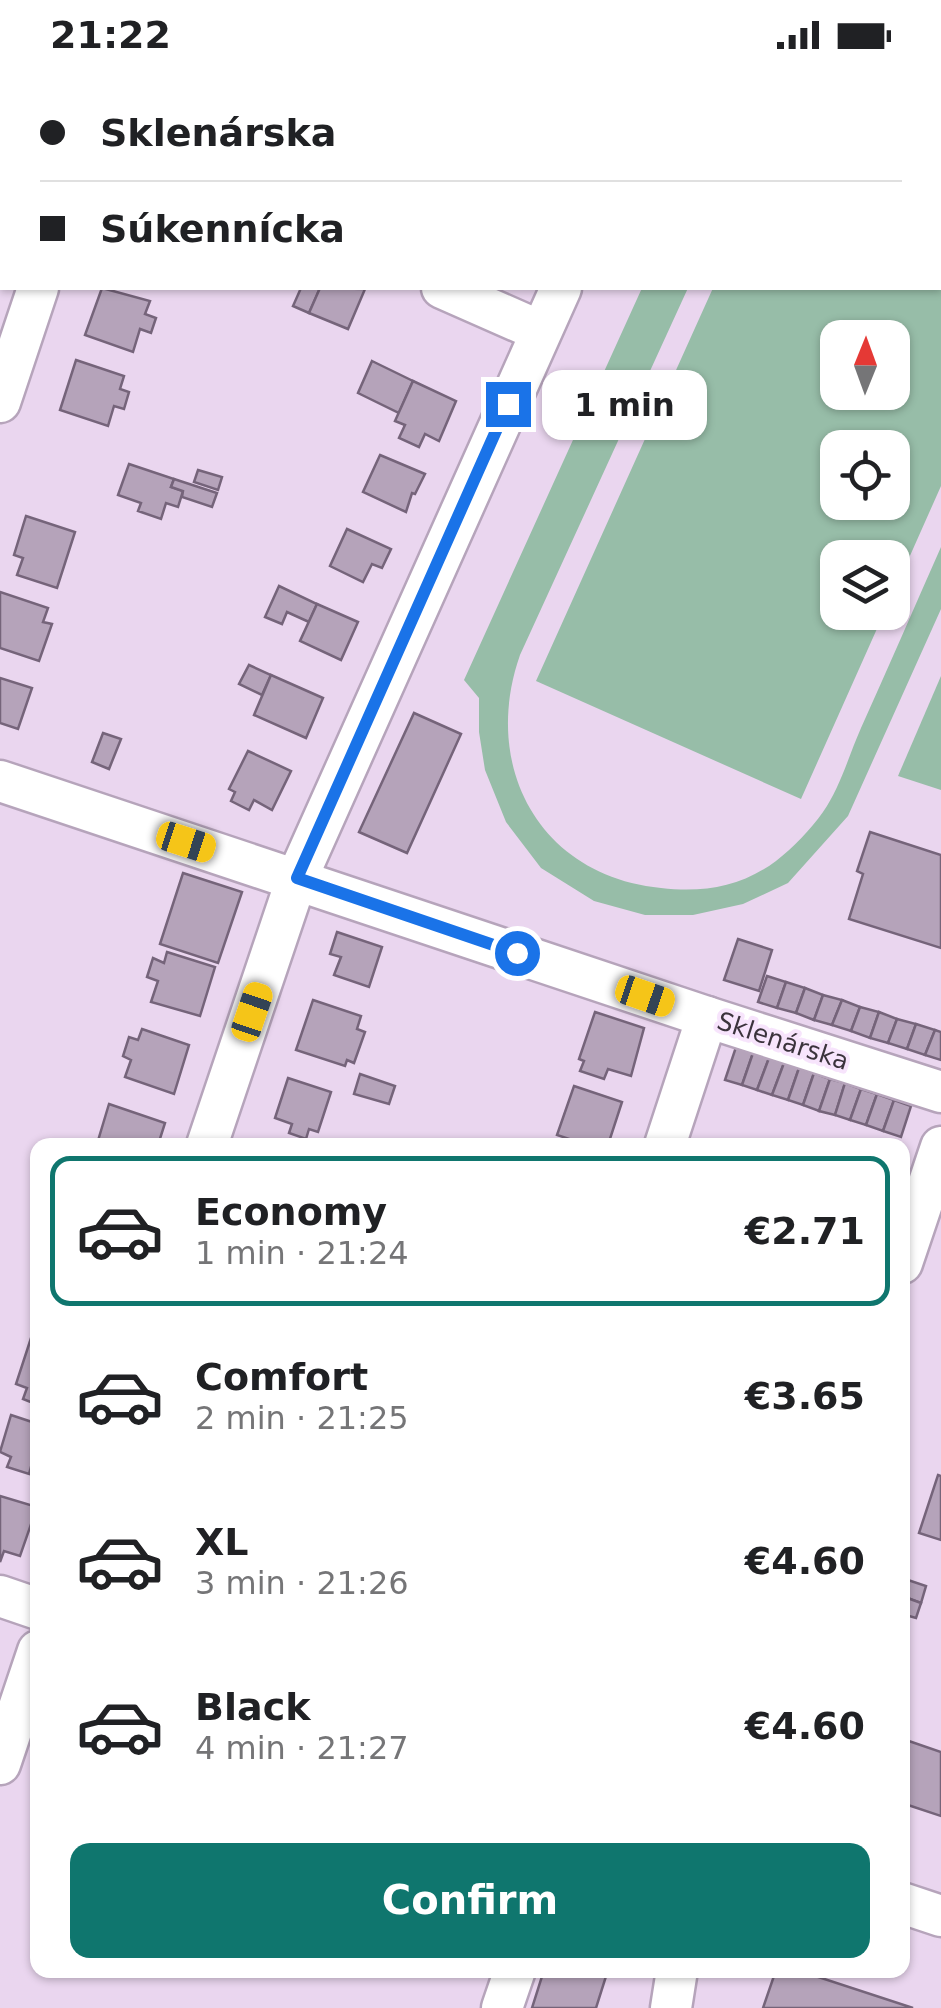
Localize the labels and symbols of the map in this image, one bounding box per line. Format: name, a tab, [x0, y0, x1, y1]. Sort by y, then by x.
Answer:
north arrow	[820, 320, 910, 410]
callout: 1 min	[543, 369, 708, 439]
route end	[486, 382, 531, 427]
car	[153, 818, 219, 866]
route start	[495, 931, 540, 976]
car	[612, 972, 678, 1020]
car	[228, 979, 276, 1045]
street label: Sklenárska	[714, 1006, 852, 1076]

